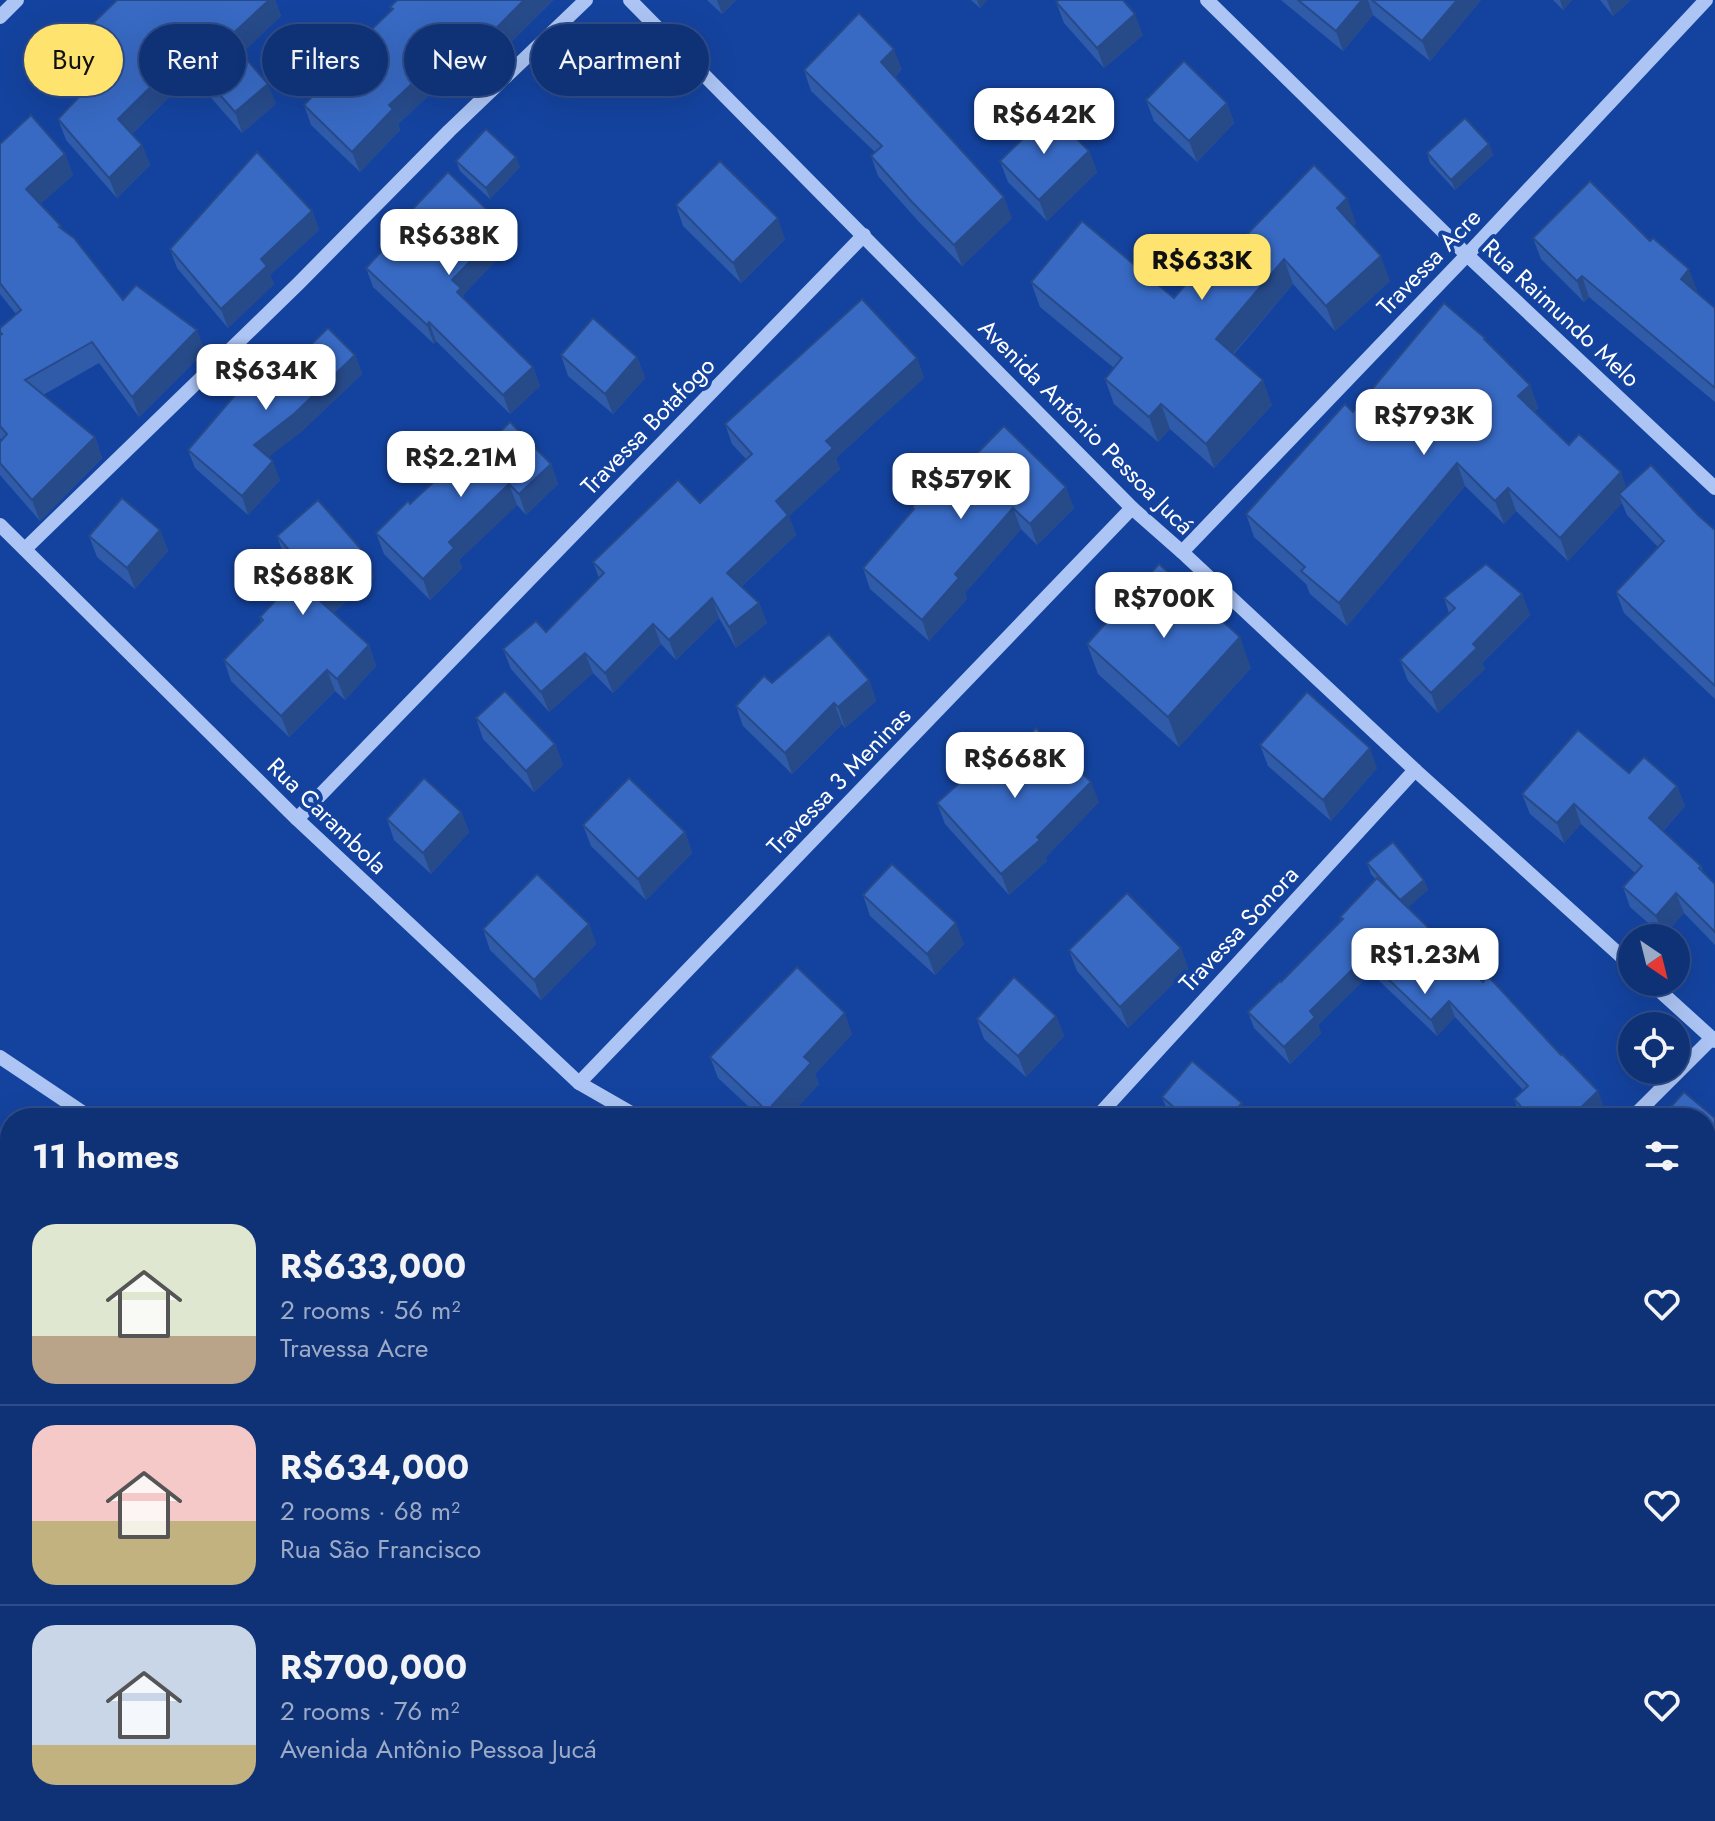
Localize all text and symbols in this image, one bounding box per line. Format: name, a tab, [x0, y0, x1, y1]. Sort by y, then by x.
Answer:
chip: Buy	[24, 24, 123, 96]
chip: Rent	[139, 24, 246, 96]
chip: Filters	[262, 24, 388, 96]
chip: New	[404, 24, 515, 96]
chip: Apartment	[531, 24, 709, 96]
pin: R$642K	[979, 88, 1109, 156]
text: R$642K	[992, 95, 1096, 133]
street label: Travessa Acre	[1368, 200, 1489, 323]
pin: R$638K	[384, 209, 514, 277]
text: R$638K	[398, 216, 500, 254]
street label: Rua Raimundo Melo	[1475, 230, 1648, 395]
pin: R$633K	[1137, 234, 1267, 302]
text: R$633K	[1152, 241, 1252, 279]
street label: Avenida Antônio Pessoa Jucá	[971, 311, 1202, 542]
pin: R$634K	[201, 344, 331, 412]
street label: Travessa Botafogo	[572, 349, 723, 503]
text: R$634K	[215, 351, 317, 389]
pin: R$793K	[1359, 389, 1489, 457]
text: R$793K	[1374, 396, 1474, 434]
pin: R$2.21M	[387, 431, 535, 499]
text: R$2.21M	[405, 438, 517, 476]
pin: R$579K	[896, 453, 1026, 521]
text: R$579K	[910, 460, 1012, 498]
pin: R$688K	[238, 549, 368, 617]
text: R$688K	[252, 556, 354, 594]
pin: R$700K	[1099, 572, 1229, 640]
text: R$700K	[1113, 579, 1215, 617]
street label: Travessa 3 Meninas	[759, 699, 919, 863]
pin: R$668K	[950, 732, 1080, 800]
text: R$668K	[964, 739, 1066, 777]
street label: Rua Carambola	[259, 749, 395, 882]
street label: Travessa Sonora	[1171, 858, 1306, 1000]
north arrow	[1618, 924, 1690, 996]
map controls	[1618, 924, 1690, 1084]
pin: R$1.23M	[1351, 928, 1499, 996]
text: R$1.23M	[1370, 935, 1480, 973]
button: locate	[1618, 1012, 1690, 1084]
text: 11 homes	[32, 1132, 179, 1181]
icon: filters	[1640, 1134, 1684, 1178]
text: R$633,000	[280, 1242, 466, 1291]
icon: home	[96, 1256, 192, 1352]
icon: heart	[1640, 1282, 1684, 1326]
text: 2 rooms · 56 m²	[280, 1291, 460, 1329]
text: Travessa Acre	[280, 1329, 429, 1367]
text: R$634,000	[280, 1443, 469, 1492]
icon: home	[96, 1457, 192, 1553]
icon: heart	[1640, 1483, 1684, 1527]
text: 2 rooms · 68 m²	[280, 1492, 460, 1530]
text: Rua São Francisco	[280, 1530, 481, 1568]
text: R$700,000	[280, 1643, 467, 1692]
icon: home	[96, 1657, 192, 1753]
icon: heart	[1640, 1683, 1684, 1727]
text: 2 rooms · 76 m²	[280, 1692, 459, 1730]
text: Avenida Antônio Pessoa Jucá	[280, 1730, 597, 1768]

